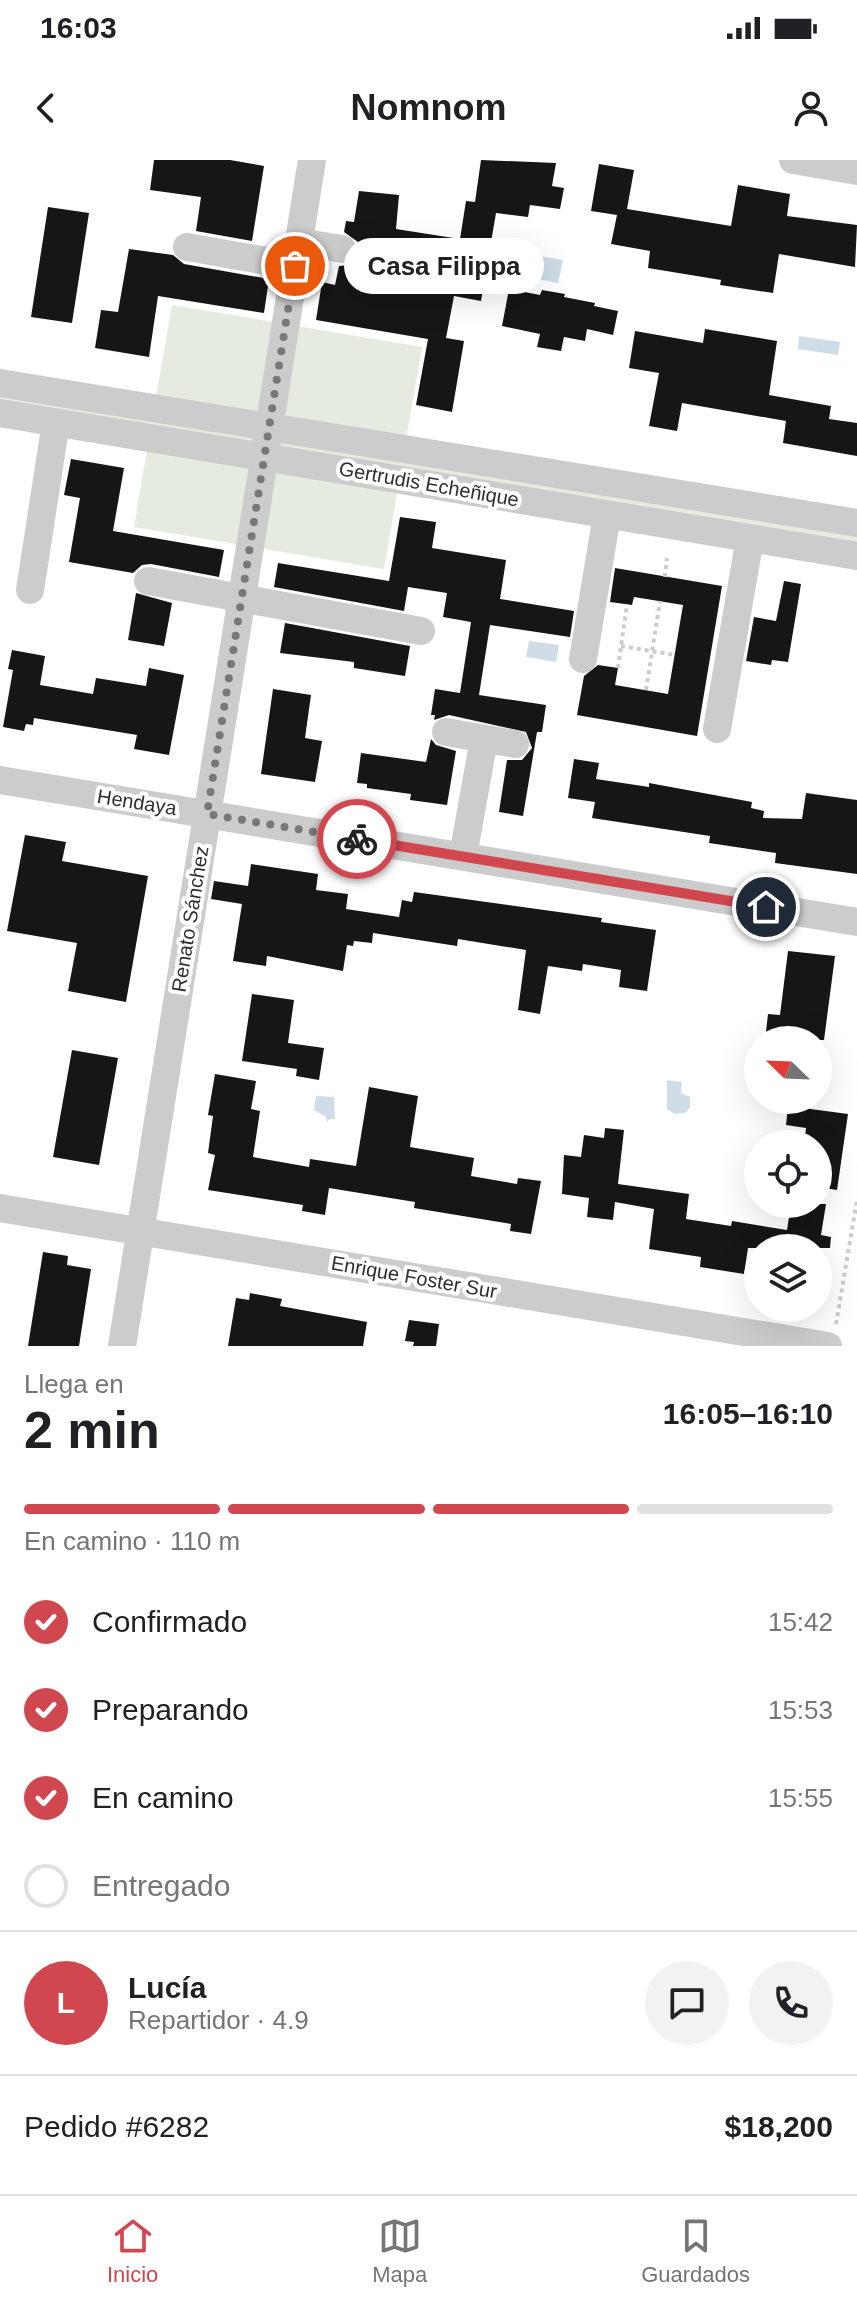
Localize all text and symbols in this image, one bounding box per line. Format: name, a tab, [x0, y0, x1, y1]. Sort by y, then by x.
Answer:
text: 16:03	[40, 11, 117, 44]
icon: back	[24, 86, 68, 130]
icon: person	[789, 86, 833, 130]
text: Nomnom	[351, 87, 507, 128]
pin	[261, 232, 329, 300]
callout: Casa Filippa	[343, 238, 543, 294]
icon: bag	[273, 244, 317, 288]
text: Casa Filippa	[367, 251, 521, 281]
street label: Gertrudis Echeñique	[337, 457, 521, 511]
street label: Hendaya	[96, 785, 179, 819]
courier	[317, 799, 397, 879]
icon: bike	[335, 817, 379, 861]
street label: Renato Sánchez	[168, 844, 212, 994]
pin	[732, 873, 800, 941]
icon: home	[744, 885, 788, 929]
north arrow	[744, 1026, 832, 1114]
map controls	[744, 1026, 832, 1322]
button: locate	[744, 1130, 832, 1218]
button: layers	[744, 1234, 832, 1322]
street label: Enrique Foster Sur	[329, 1252, 499, 1302]
text: Llega en	[24, 1369, 124, 1399]
text: 16:05–16:10	[663, 1397, 833, 1430]
text: 2 min	[24, 1401, 160, 1459]
text: En camino · 110 m	[24, 1526, 240, 1556]
icon: check	[24, 1600, 68, 1644]
text: Confirmado	[92, 1605, 247, 1638]
text: 15:42	[768, 1607, 833, 1637]
icon: check	[24, 1688, 68, 1732]
text: Preparando	[92, 1693, 249, 1726]
text: 15:53	[768, 1695, 833, 1725]
icon: check	[24, 1776, 68, 1820]
text: En camino	[92, 1781, 234, 1814]
text: 15:55	[768, 1783, 833, 1813]
text: Entregado	[92, 1869, 230, 1902]
button: chat	[645, 1961, 729, 2045]
button: phone	[749, 1961, 833, 2045]
text: Lucía	[128, 1971, 206, 2004]
text: L	[57, 1986, 75, 2019]
text: Repartidor · 4.9	[128, 2005, 309, 2035]
text: Pedido #6282	[24, 2110, 209, 2143]
text: $18,200	[725, 2110, 833, 2143]
tab: Inicio	[107, 2214, 158, 2288]
tab: Mapa	[372, 2214, 427, 2288]
tab: Guardados	[641, 2214, 750, 2288]

